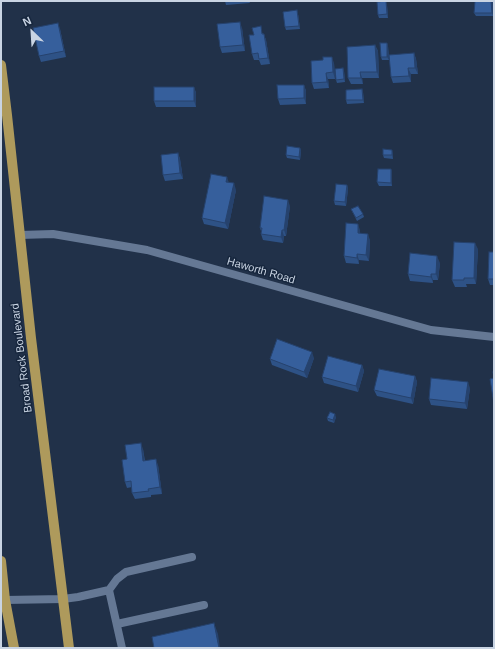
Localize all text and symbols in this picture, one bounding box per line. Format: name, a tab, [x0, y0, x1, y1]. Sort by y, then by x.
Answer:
north arrow	[12, 12, 52, 52]
text: N	[21, 14, 33, 28]
street label: Haworth Road	[225, 255, 297, 287]
street label: Broad Rock Boulevard	[9, 303, 35, 413]

